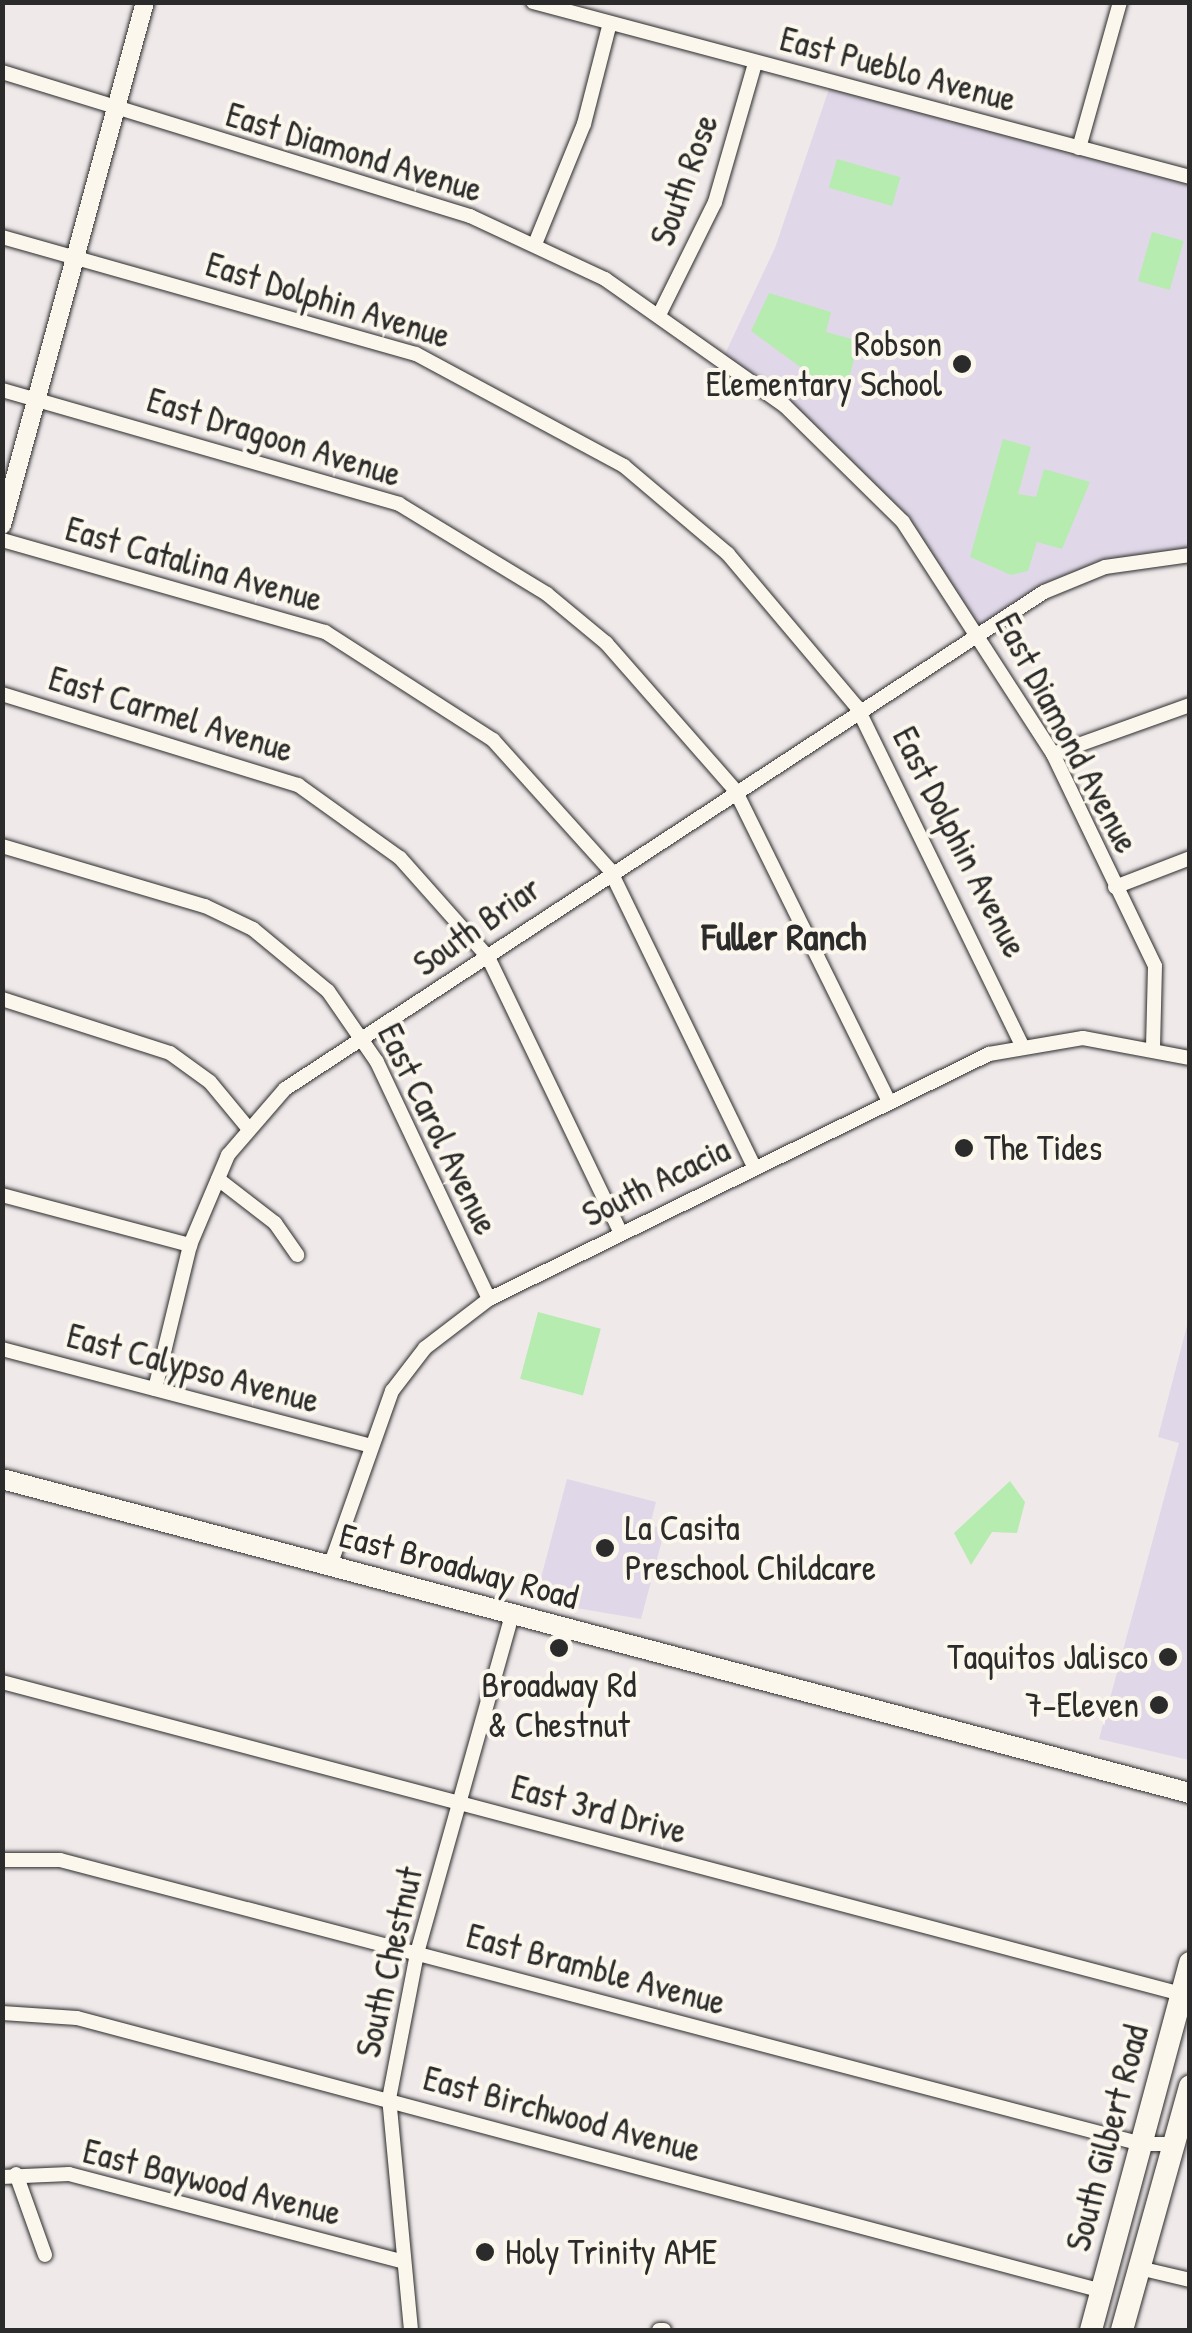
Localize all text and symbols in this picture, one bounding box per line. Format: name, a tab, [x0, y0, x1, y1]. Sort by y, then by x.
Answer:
street label: East Pueblo Avenue	[776, 17, 1020, 121]
street label: East Diamond Avenue	[221, 93, 487, 211]
street label: South Rose	[641, 109, 727, 251]
street label: East Dolphin Avenue	[201, 243, 455, 357]
place label: Robson Elementary School	[706, 323, 942, 405]
marker: Robson Elementary School	[951, 353, 973, 375]
street label: East Dragoon Avenue	[142, 378, 406, 496]
street label: East Catalina Avenue	[61, 507, 327, 621]
street label: East Diamond Avenue	[986, 606, 1148, 860]
street label: East Carmel Avenue	[44, 657, 298, 771]
street label: East Dolphin Avenue	[884, 720, 1036, 964]
street label: South Briar	[405, 867, 549, 985]
district label: Fuller Ranch	[702, 914, 866, 960]
street label: East Carol Avenue	[369, 1017, 507, 1241]
place label: The Tides	[984, 1127, 1102, 1169]
street label: South Acacia	[576, 1128, 736, 1236]
marker: The Tides	[953, 1137, 975, 1159]
street label: East Calypso Avenue	[62, 1314, 324, 1422]
place label: La Casita Preschool Childcare	[625, 1507, 876, 1589]
street label: East Broadway Road	[335, 1514, 583, 1618]
marker: La Casita Preschool Childcare	[594, 1537, 616, 1559]
place label: Taquitos Jalisco	[947, 1636, 1148, 1678]
marker: Broadway Rd & Chestnut	[548, 1637, 570, 1659]
marker: Taquitos Jalisco	[1157, 1646, 1179, 1668]
place label: Broadway Rd & Chestnut	[481, 1664, 637, 1746]
place label: 7-Eleven	[1025, 1684, 1139, 1726]
marker: 7-Eleven	[1148, 1694, 1170, 1716]
street label: East 3rd Drive	[507, 1765, 691, 1853]
street label: South Chestnut	[347, 1863, 431, 2061]
street label: East Bramble Avenue	[462, 1914, 730, 2024]
street label: South Gilbert Road	[1057, 2020, 1157, 2256]
street label: East Birchwood Avenue	[419, 2057, 705, 2171]
street label: East Baywood Avenue	[79, 2130, 345, 2234]
place label: Holy Trinity AME	[505, 2231, 717, 2273]
marker: Holy Trinity AME	[474, 2241, 496, 2263]

